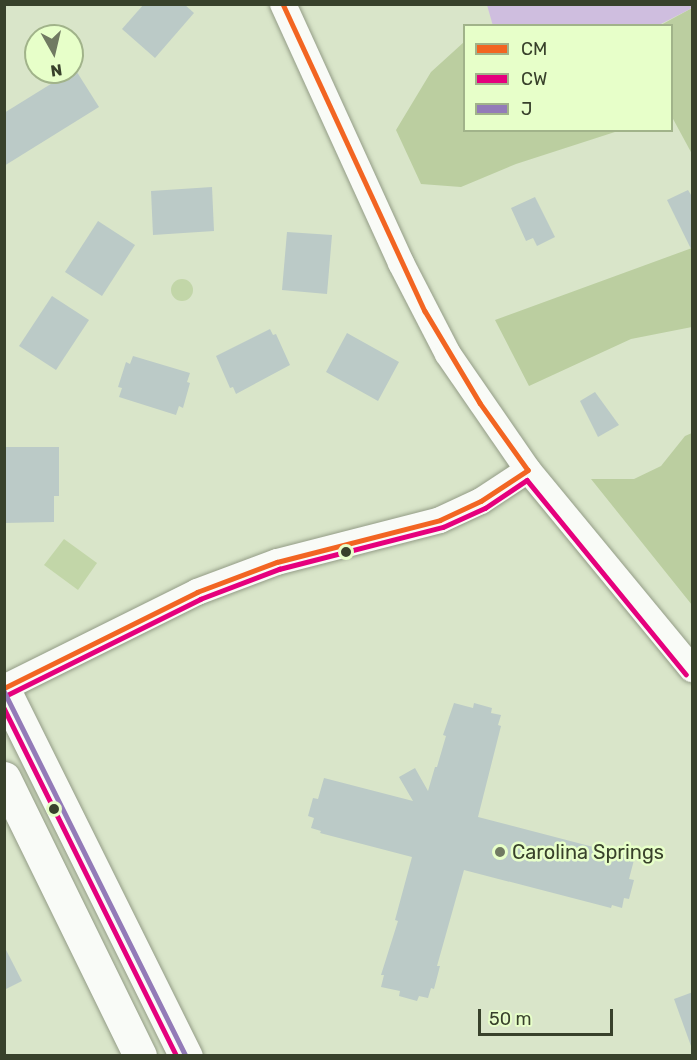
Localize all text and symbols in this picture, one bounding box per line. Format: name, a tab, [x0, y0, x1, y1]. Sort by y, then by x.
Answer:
north arrow	[24, 24, 84, 84]
legend	[463, 24, 673, 132]
text: CM	[521, 38, 547, 60]
text: N	[49, 60, 63, 81]
text: CW	[521, 68, 547, 90]
text: J	[521, 98, 532, 120]
unlabelled marker	[340, 546, 352, 558]
unlabelled marker	[48, 803, 60, 815]
place label: Carolina Springs	[512, 840, 664, 864]
marker: Carolina Springs	[493, 845, 507, 859]
scale bar	[481, 997, 616, 1035]
text: 50 m	[489, 1008, 532, 1030]

